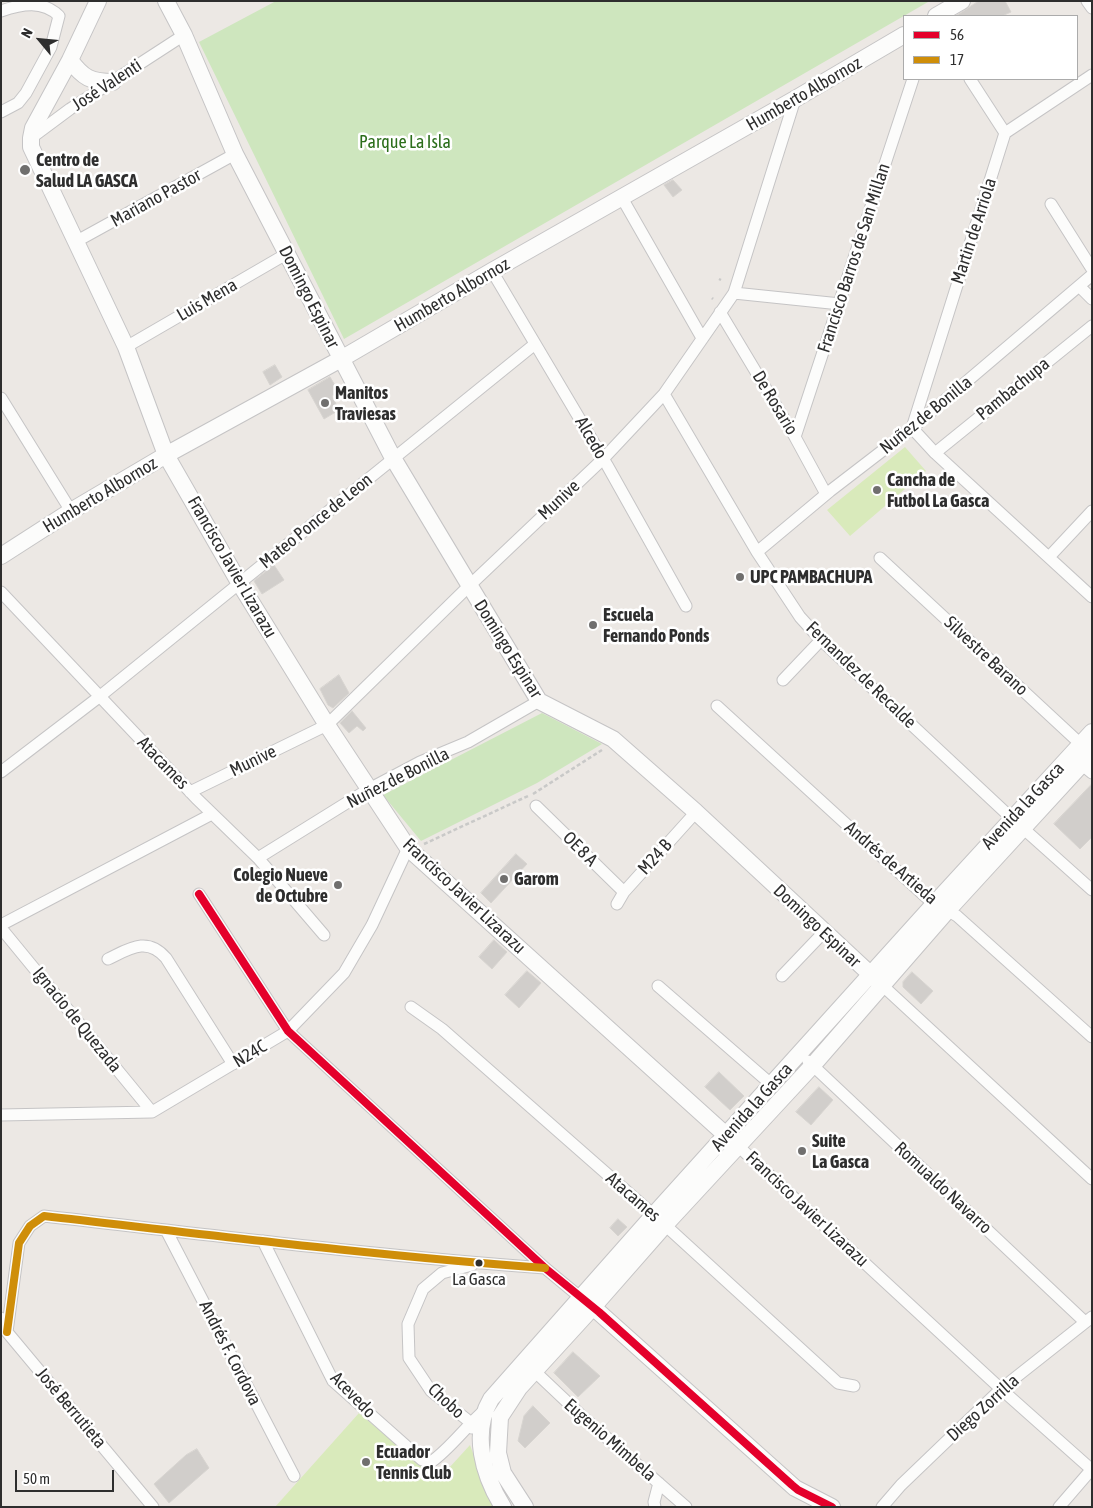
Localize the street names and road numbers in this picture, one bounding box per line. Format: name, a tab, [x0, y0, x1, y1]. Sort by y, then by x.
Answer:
street label: Humberto Albornoz	[743, 52, 865, 136]
street label: José Valenti	[68, 55, 146, 115]
street label: Francisco Barros de San Millan	[813, 161, 895, 355]
street label: Mariano Pastor	[107, 164, 205, 232]
street label: Martin de Arriola	[947, 175, 1001, 287]
street label: Domingo Espinar	[274, 242, 344, 352]
street label: Humberto Albornoz	[391, 253, 513, 337]
street label: Luis Mena	[173, 274, 241, 326]
street label: Pambachupa	[972, 353, 1054, 425]
street label: De Rosario	[748, 367, 802, 439]
street label: Nuñez de Bonilla	[876, 371, 976, 459]
street label: Alcedo	[570, 413, 612, 463]
street label: Humberto Albornoz	[39, 452, 161, 538]
street label: Mateo Ponce de Leon	[255, 469, 377, 573]
street label: Munive	[534, 475, 584, 525]
street label: Francisco Javier Lizarazu	[183, 492, 281, 642]
street label: Domingo Espinar	[469, 596, 547, 702]
street label: Silvestre Barano	[940, 612, 1032, 700]
street label: Fernandez de Recalde	[802, 617, 920, 733]
street label: Atacames	[133, 732, 193, 794]
street label: Munive	[226, 741, 280, 781]
street label: Nuñez de Bonilla	[343, 743, 453, 813]
street label: Avenida la Gasca	[977, 758, 1069, 854]
street label: Andrés de Artieda	[840, 817, 942, 909]
street label: OE 8 A	[558, 827, 602, 871]
street label: Francisco Javier Lizarazu	[398, 834, 530, 958]
street label: M24 B	[634, 835, 676, 879]
street label: Domingo Espinar	[769, 880, 865, 972]
street label: Ignacio de Quezada	[28, 963, 126, 1077]
street label: N24C	[229, 1036, 271, 1072]
street label: Avenida la Gasca	[707, 1058, 797, 1156]
street label: Romualdo Navarro	[890, 1137, 996, 1239]
street label: Francisco Javier Lizarazu	[741, 1147, 873, 1271]
street label: Atacames	[601, 1168, 665, 1226]
street label: Andrés F. Cordova	[194, 1297, 266, 1409]
street label: José Berrutieta	[31, 1363, 111, 1453]
street label: Acevedo	[326, 1367, 380, 1423]
street label: Diego Zorrilla	[942, 1370, 1024, 1446]
street label: Chobo	[423, 1379, 469, 1423]
street label: Eugenio Mimbela	[560, 1394, 660, 1486]

